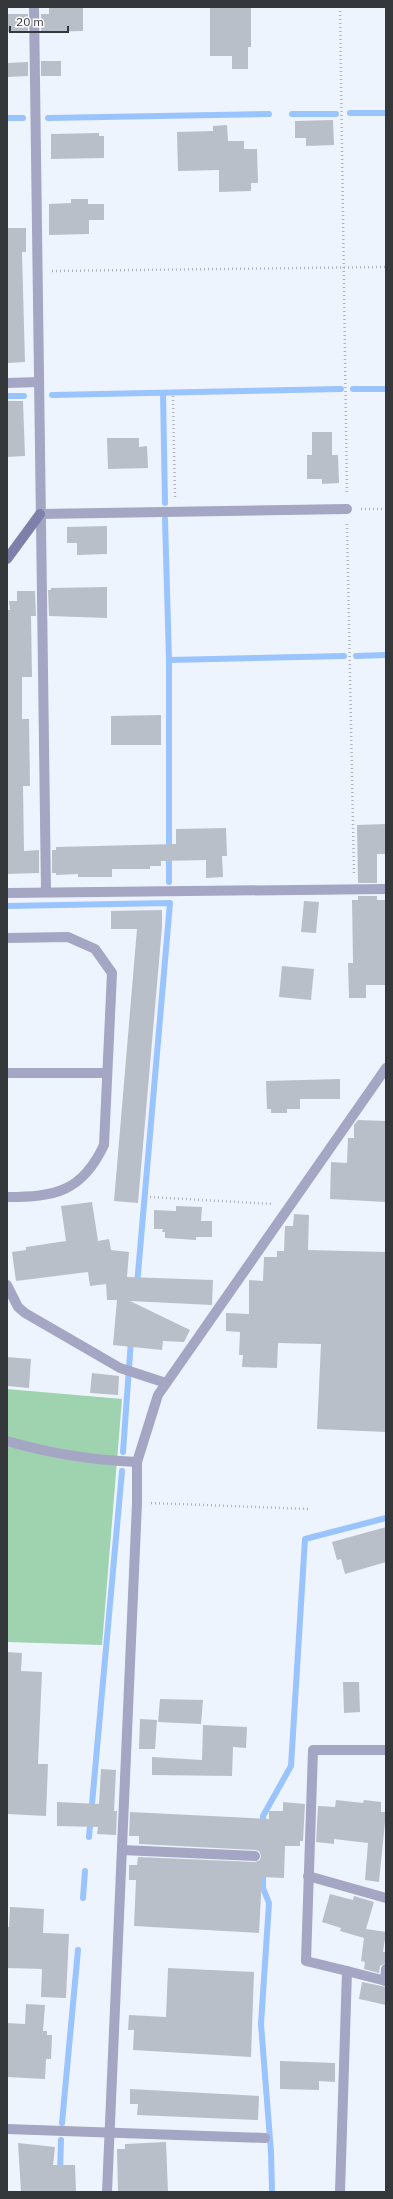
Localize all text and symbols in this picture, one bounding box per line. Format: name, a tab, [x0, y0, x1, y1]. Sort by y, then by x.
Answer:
scale bar	[10, 8, 68, 34]
text: 20 m	[16, 14, 44, 29]

